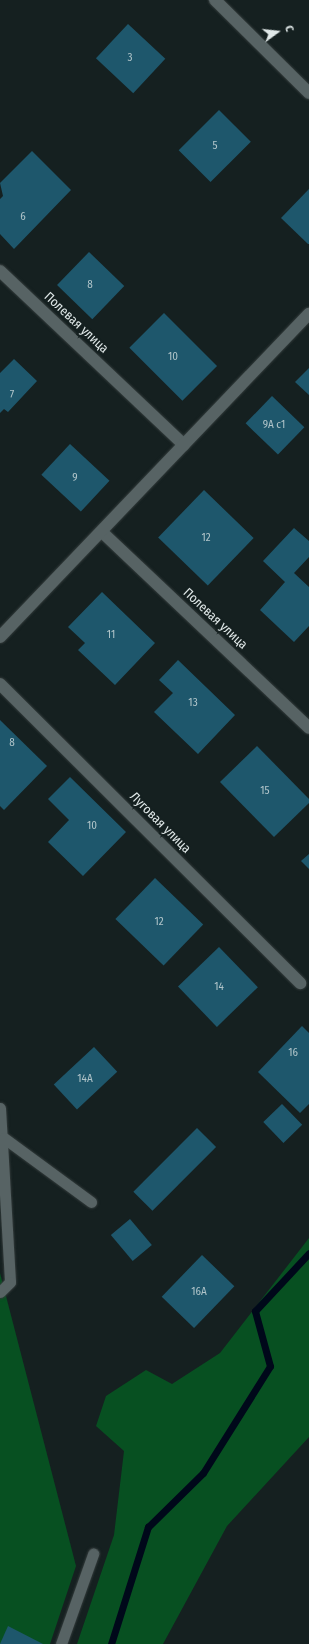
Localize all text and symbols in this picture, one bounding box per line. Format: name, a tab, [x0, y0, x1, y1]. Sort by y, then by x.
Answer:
north arrow	[257, 12, 297, 52]
text: С	[282, 24, 296, 33]
house number: 3	[128, 51, 132, 65]
house number: 5	[212, 139, 218, 153]
house number: 6	[20, 210, 26, 224]
house number: 8	[87, 278, 93, 292]
street label: Полевая улица	[41, 289, 111, 357]
house number: 10	[168, 350, 178, 364]
house number: 7	[10, 388, 14, 402]
house number: 9А с1	[263, 418, 285, 432]
house number: 9	[72, 471, 78, 485]
house number: 12	[201, 531, 211, 545]
street label: Полевая улица	[180, 585, 250, 653]
house number: 11	[107, 628, 115, 642]
house number: 13	[188, 696, 198, 710]
house number: 8	[9, 736, 15, 750]
house number: 15	[260, 784, 270, 798]
street label: Луговая улица	[126, 789, 194, 857]
house number: 10	[87, 819, 97, 833]
house number: 12	[154, 915, 164, 929]
house number: 14	[214, 980, 224, 994]
house number: 16	[288, 1046, 298, 1060]
house number: 14А	[77, 1072, 93, 1086]
house number: 16А	[191, 1285, 207, 1299]

